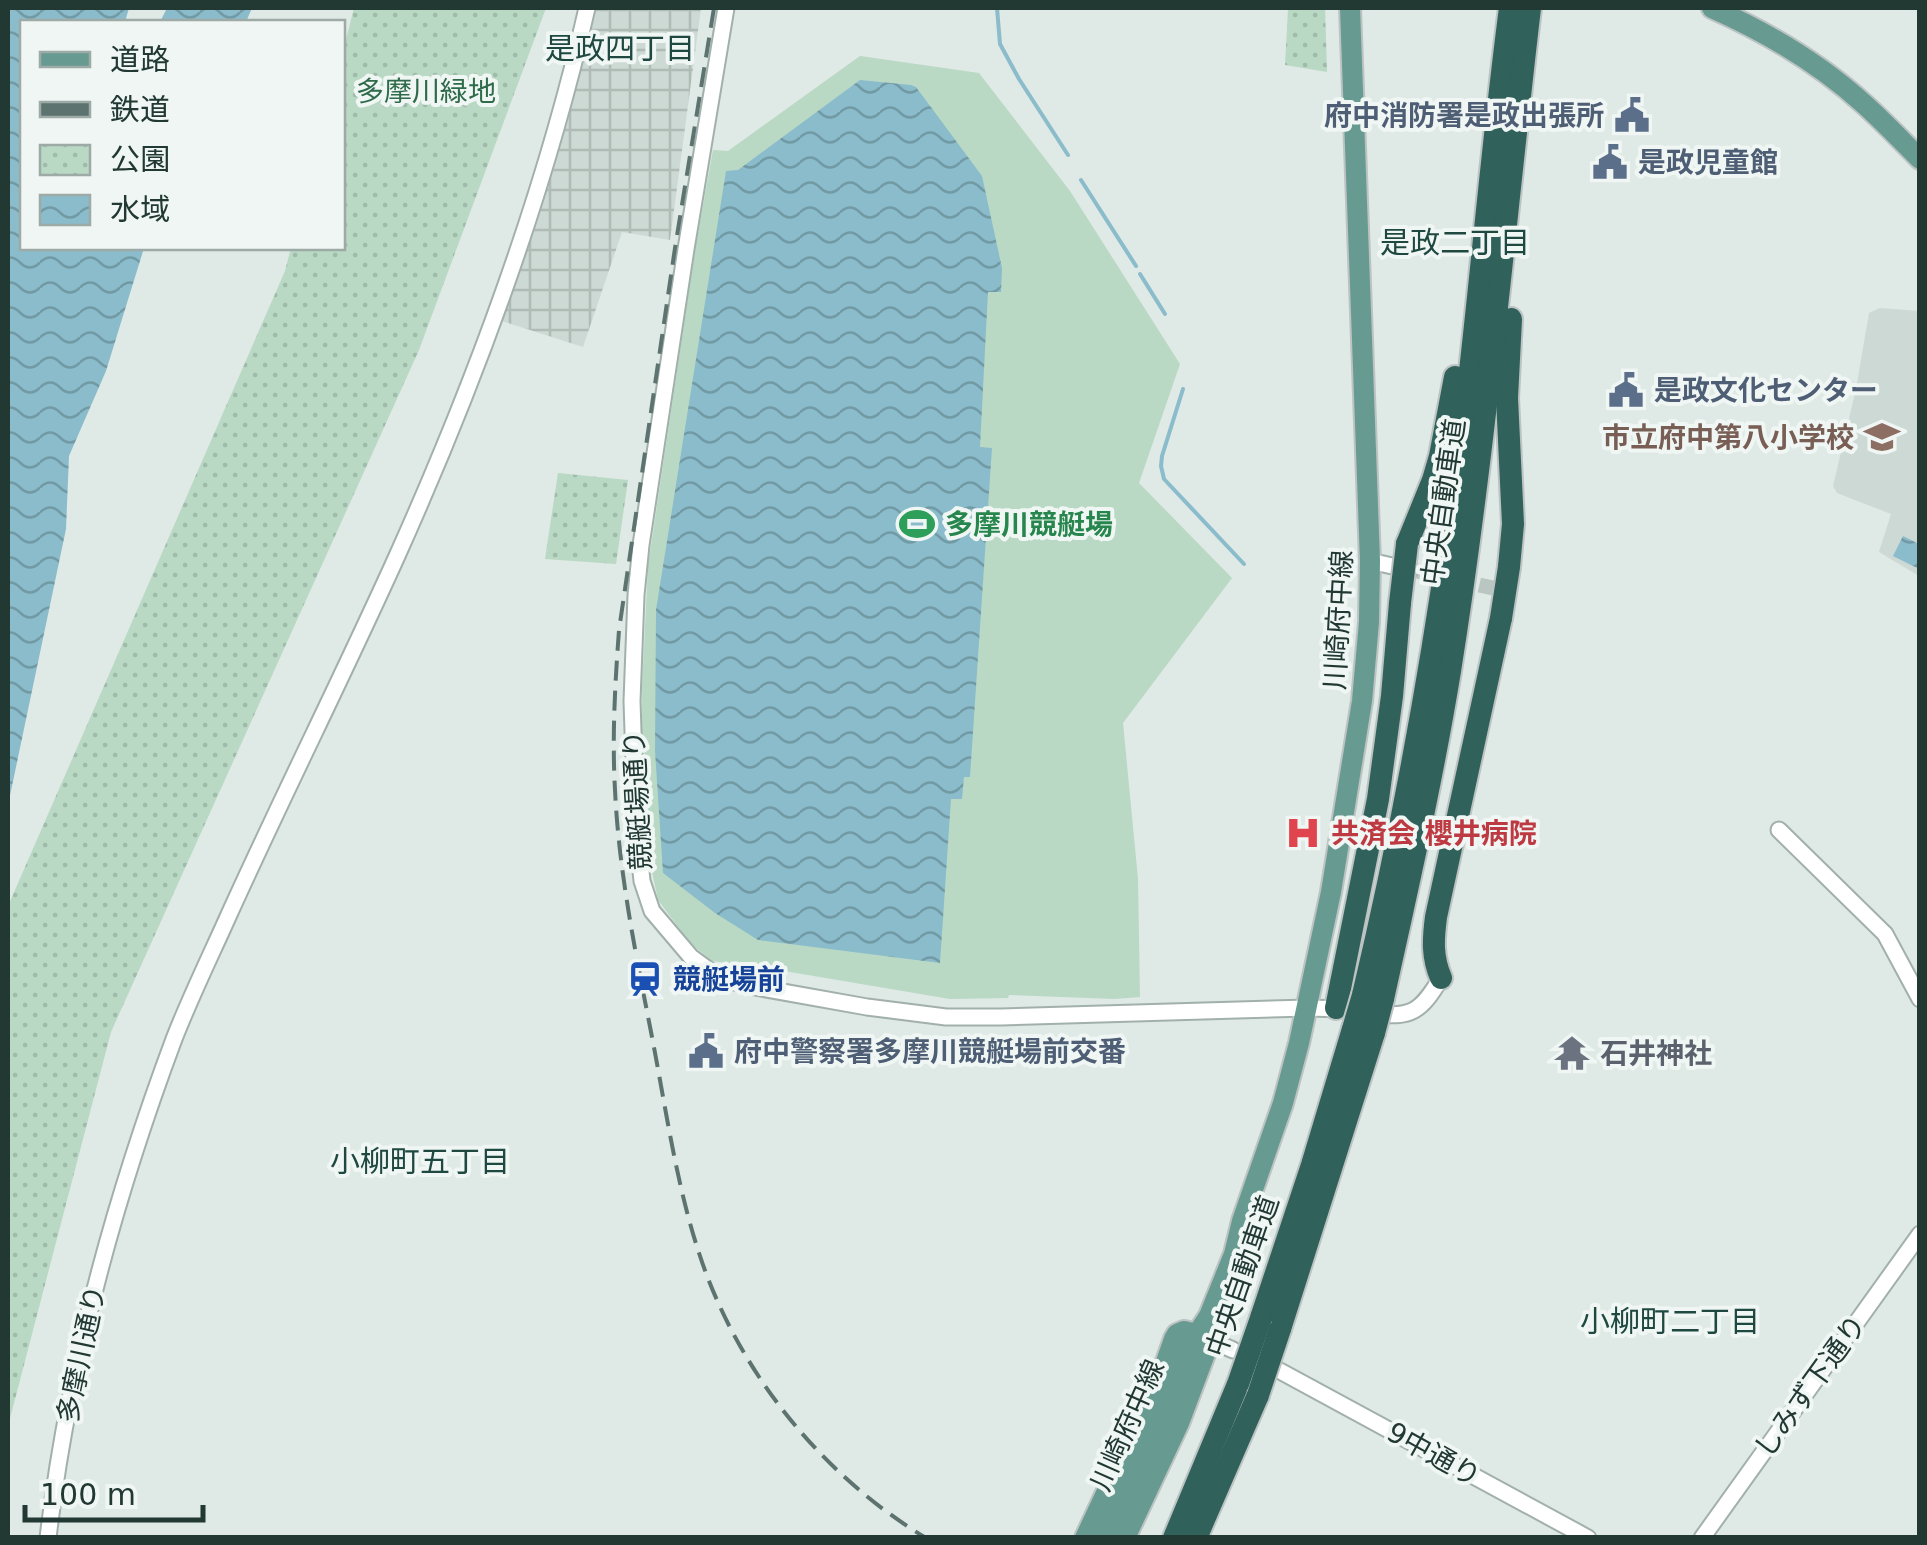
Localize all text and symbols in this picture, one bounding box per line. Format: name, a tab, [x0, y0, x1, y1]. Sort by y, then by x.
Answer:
legend	[20, 20, 345, 250]
district label: 是政四丁目	[545, 31, 695, 66]
text: 道路	[110, 42, 170, 77]
park label: 多摩川緑地	[356, 75, 496, 108]
text: 鉄道	[110, 92, 170, 127]
public building icon: 府中消防署是政出張所	[1613, 96, 1651, 134]
place label: 府中消防署是政出張所	[1324, 99, 1604, 132]
text: 公園	[110, 142, 170, 177]
public building icon: 是政児童館	[1591, 143, 1629, 181]
place label: 是政児童館	[1638, 146, 1778, 179]
text: 水域	[110, 192, 170, 227]
district label: 是政二丁目	[1380, 225, 1530, 260]
public building icon: 是政文化センター	[1607, 371, 1645, 409]
place label: 是政文化センター	[1654, 374, 1878, 407]
street label: 中央自動車道	[1415, 417, 1472, 588]
school or university icon: 市立府中第八小学校	[1863, 418, 1901, 456]
place label: 市立府中第八小学校	[1602, 421, 1854, 454]
sports icon: 多摩川競艇場	[898, 505, 936, 543]
place label: 多摩川競艇場	[945, 508, 1113, 541]
street label: 川崎府中線	[1318, 549, 1359, 691]
street label: 競艇場通り	[617, 729, 658, 871]
hospital icon: 共済会 櫻井病院	[1284, 814, 1322, 852]
place label: 共済会 櫻井病院	[1331, 817, 1537, 850]
station icon: 競艇場前	[626, 960, 664, 998]
place label: 競艇場前	[673, 963, 785, 996]
public building icon: 府中警察署多摩川競艇場前交番	[687, 1032, 725, 1070]
temple icon: 石井神社	[1553, 1034, 1591, 1072]
place label: 府中警察署多摩川競艇場前交番	[734, 1035, 1126, 1068]
place label: 石井神社	[1600, 1037, 1712, 1070]
district label: 小柳町五丁目	[330, 1144, 510, 1179]
street label: 中央自動車道	[1200, 1191, 1285, 1361]
street label: 多摩川通り	[51, 1282, 112, 1426]
district label: 小柳町二丁目	[1580, 1304, 1760, 1339]
street label: しみず下通り	[1748, 1309, 1873, 1464]
street label: 川崎府中線	[1084, 1355, 1171, 1496]
street label: 9中通り	[1381, 1415, 1486, 1494]
scale bar	[25, 1460, 202, 1522]
text: 100 m	[40, 1477, 136, 1512]

